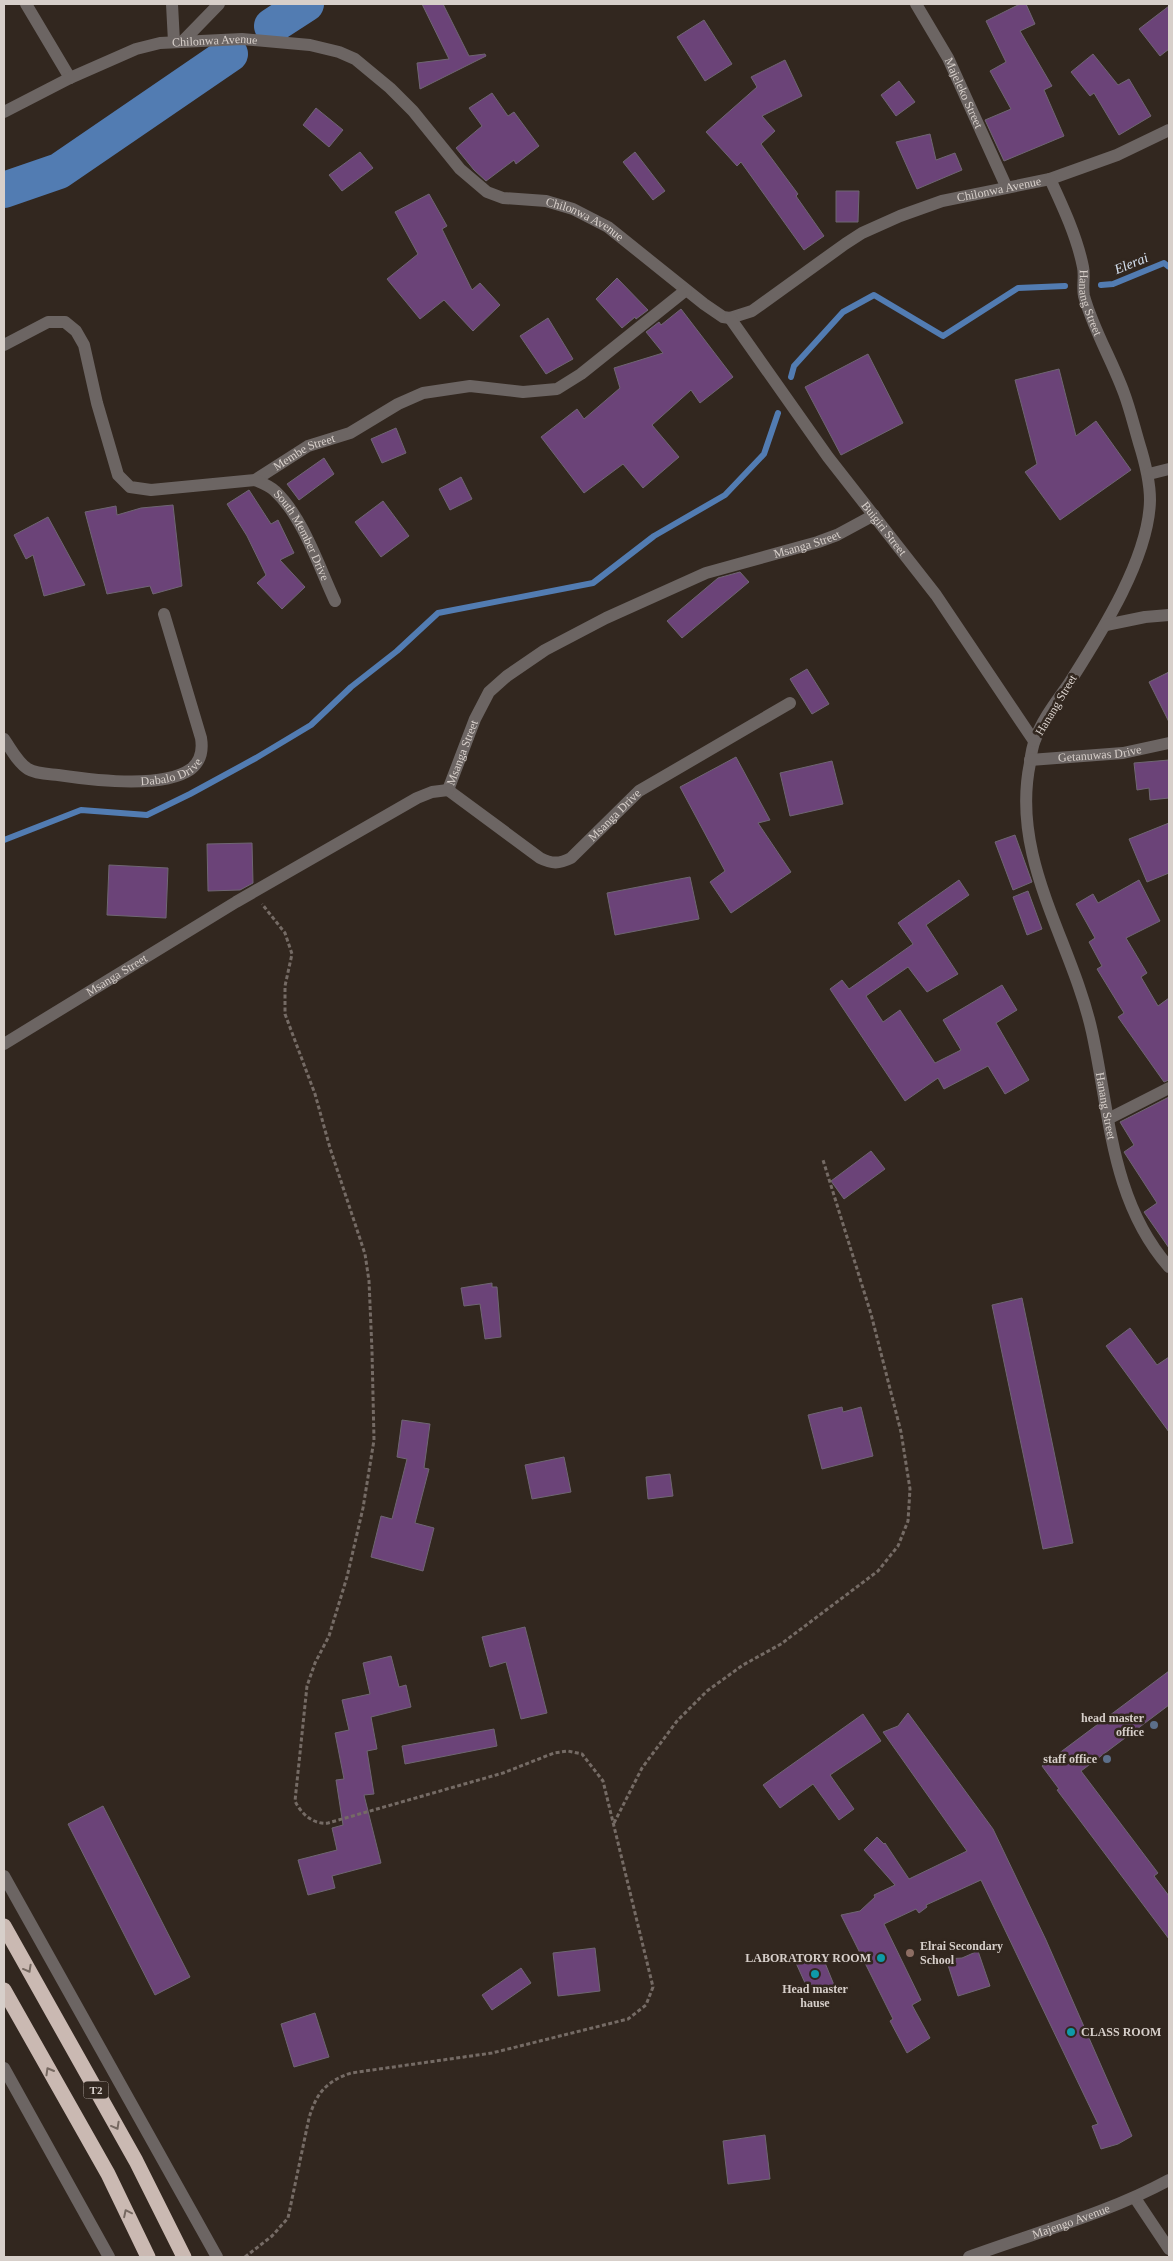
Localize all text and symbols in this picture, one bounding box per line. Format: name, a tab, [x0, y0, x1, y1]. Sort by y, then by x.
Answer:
street label: Chilonwa Avenue	[172, 32, 258, 49]
street label: Majeleko Street	[942, 55, 986, 131]
street label: Chilonwa Avenue	[956, 174, 1042, 205]
street label: Chilonwa Avenue	[544, 194, 627, 244]
water label: Elerai	[1111, 250, 1150, 277]
street label: Hanang Street	[1076, 270, 1105, 339]
street label: Membe Street	[271, 431, 337, 473]
street label: South Member Drive	[271, 487, 332, 583]
street label: Buigiri Street	[858, 499, 910, 559]
street label: Msanga Street	[772, 527, 844, 561]
street label: Hanang Street	[1032, 672, 1080, 738]
street label: Msanga Street	[443, 717, 481, 787]
street label: Getanuwas Drive	[1058, 742, 1143, 765]
street label: Dabalo Drive	[140, 756, 205, 788]
street label: Msanga Drive	[585, 786, 644, 844]
street label: Msanga Street	[83, 951, 150, 999]
street label: Hanang Street	[1093, 1071, 1119, 1142]
place label: head master office	[1081, 1711, 1145, 1739]
marker: head master office	[1148, 1719, 1160, 1731]
place label: staff office	[1043, 1752, 1098, 1766]
marker: staff office	[1101, 1753, 1113, 1765]
place label: Elrai Secondary School	[920, 1939, 1003, 1967]
marker: Elrai Secondary School	[904, 1947, 916, 1959]
place label: LABORATORY ROOM	[745, 1951, 871, 1965]
marker: LABORATORY ROOM	[875, 1952, 887, 1964]
one-way arrow	[21, 1963, 31, 1972]
marker: Head master hause	[809, 1968, 821, 1980]
place label: Head master hause	[782, 1982, 848, 2010]
place label: CLASS ROOM	[1081, 2025, 1161, 2039]
marker: CLASS ROOM	[1065, 2026, 1077, 2038]
one-way arrow	[46, 2067, 56, 2076]
road number: T2	[84, 2082, 108, 2098]
one-way arrow	[110, 2120, 120, 2129]
street label: Majengo Avenue	[1030, 2201, 1112, 2242]
one-way arrow	[123, 2209, 133, 2218]

